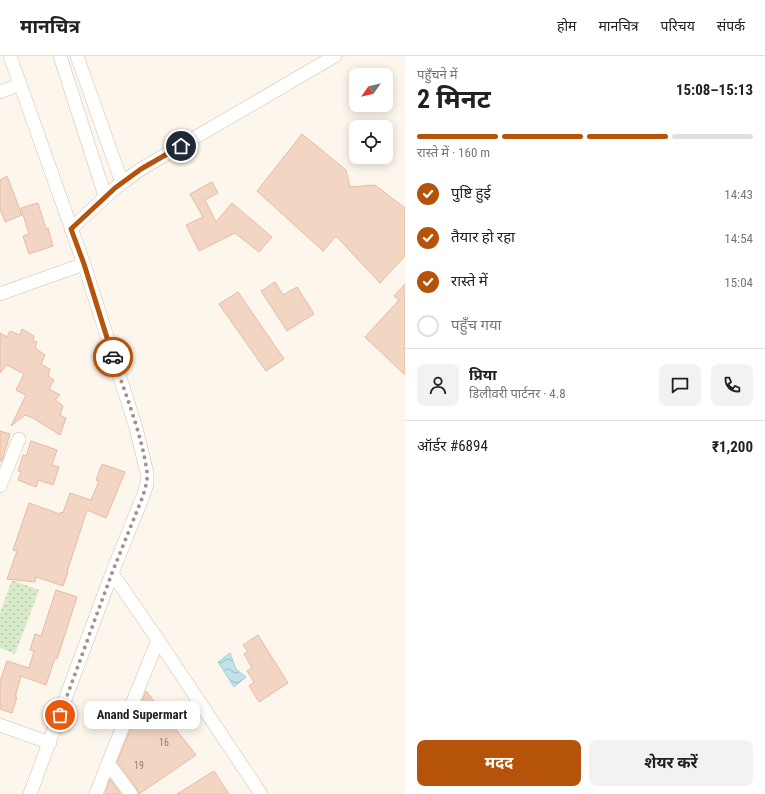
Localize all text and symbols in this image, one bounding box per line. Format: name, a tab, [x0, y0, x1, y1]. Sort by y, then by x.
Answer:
text: मानचित्र	[20, 15, 80, 38]
text: होम	[557, 18, 576, 34]
text: मानचित्र	[598, 18, 639, 34]
text: परिचय	[661, 18, 695, 34]
text: संपर्क	[717, 18, 745, 34]
text: पहुँचने में	[417, 67, 458, 82]
north arrow	[349, 68, 393, 112]
map controls	[349, 68, 393, 164]
text: 15:08–15:13	[676, 81, 753, 99]
text: 2 मिनट	[417, 84, 491, 114]
button: locate	[349, 120, 393, 164]
pin	[164, 129, 198, 163]
icon: home	[170, 135, 192, 157]
text: रास्ते में · 160 m	[417, 145, 490, 160]
icon: check	[417, 183, 439, 205]
text: पुष्टि हुई	[451, 184, 491, 202]
text: 14:43	[724, 187, 753, 202]
icon: check	[417, 227, 439, 249]
text: तैयार हो रहा	[451, 228, 515, 246]
text: 14:54	[724, 231, 753, 246]
icon: check	[417, 271, 439, 293]
text: रास्ते में	[451, 272, 488, 290]
text: 15:04	[724, 275, 753, 290]
text: पहुँच गया	[451, 316, 501, 334]
courier	[93, 337, 133, 377]
icon: car	[102, 346, 124, 368]
button: person	[417, 364, 459, 406]
button: chat	[659, 364, 701, 406]
button: phone	[711, 364, 753, 406]
text: प्रिया	[469, 366, 497, 384]
text: डिलीवरी पार्टनर · 4.8	[469, 386, 566, 401]
text: ऑर्डर #6894	[417, 437, 488, 455]
text: ₹1,200	[712, 438, 753, 456]
pin	[43, 698, 77, 732]
callout: Anand Supermart	[84, 701, 200, 729]
icon: bag	[49, 704, 71, 726]
text: Anand Supermart	[97, 707, 187, 722]
house number: 16	[159, 737, 169, 748]
button: मदद	[417, 740, 581, 786]
button: शेयर करें	[589, 740, 753, 786]
house number: 19	[134, 760, 144, 771]

